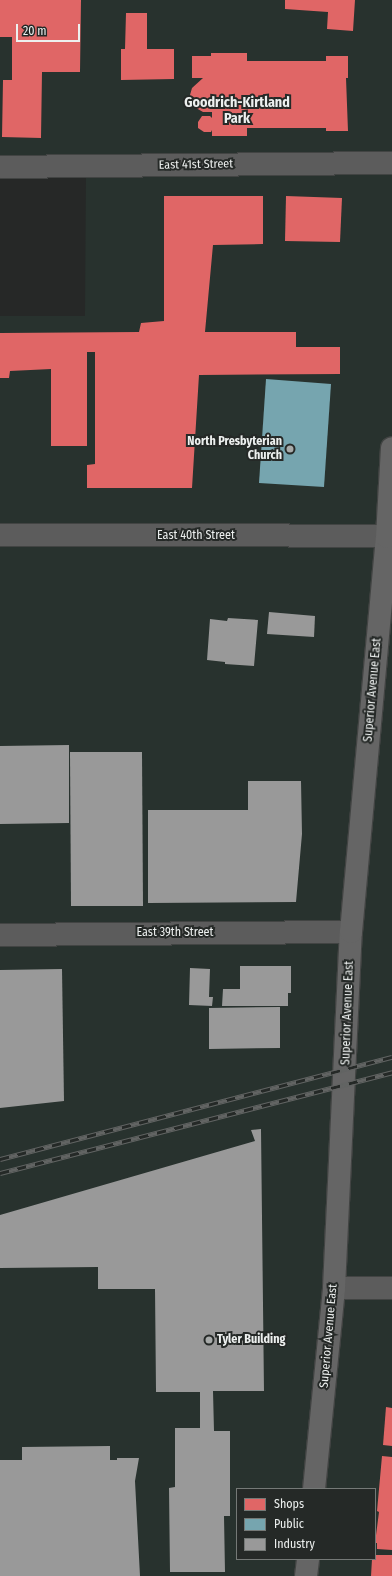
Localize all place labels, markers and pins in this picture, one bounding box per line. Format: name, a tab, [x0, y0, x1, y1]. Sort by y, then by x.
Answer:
place label: North Presbyterian Church	[187, 435, 282, 463]
marker: North Presbyterian Church	[285, 444, 295, 454]
place label: Tyler Building	[217, 1333, 285, 1347]
marker: Tyler Building	[204, 1335, 214, 1345]

